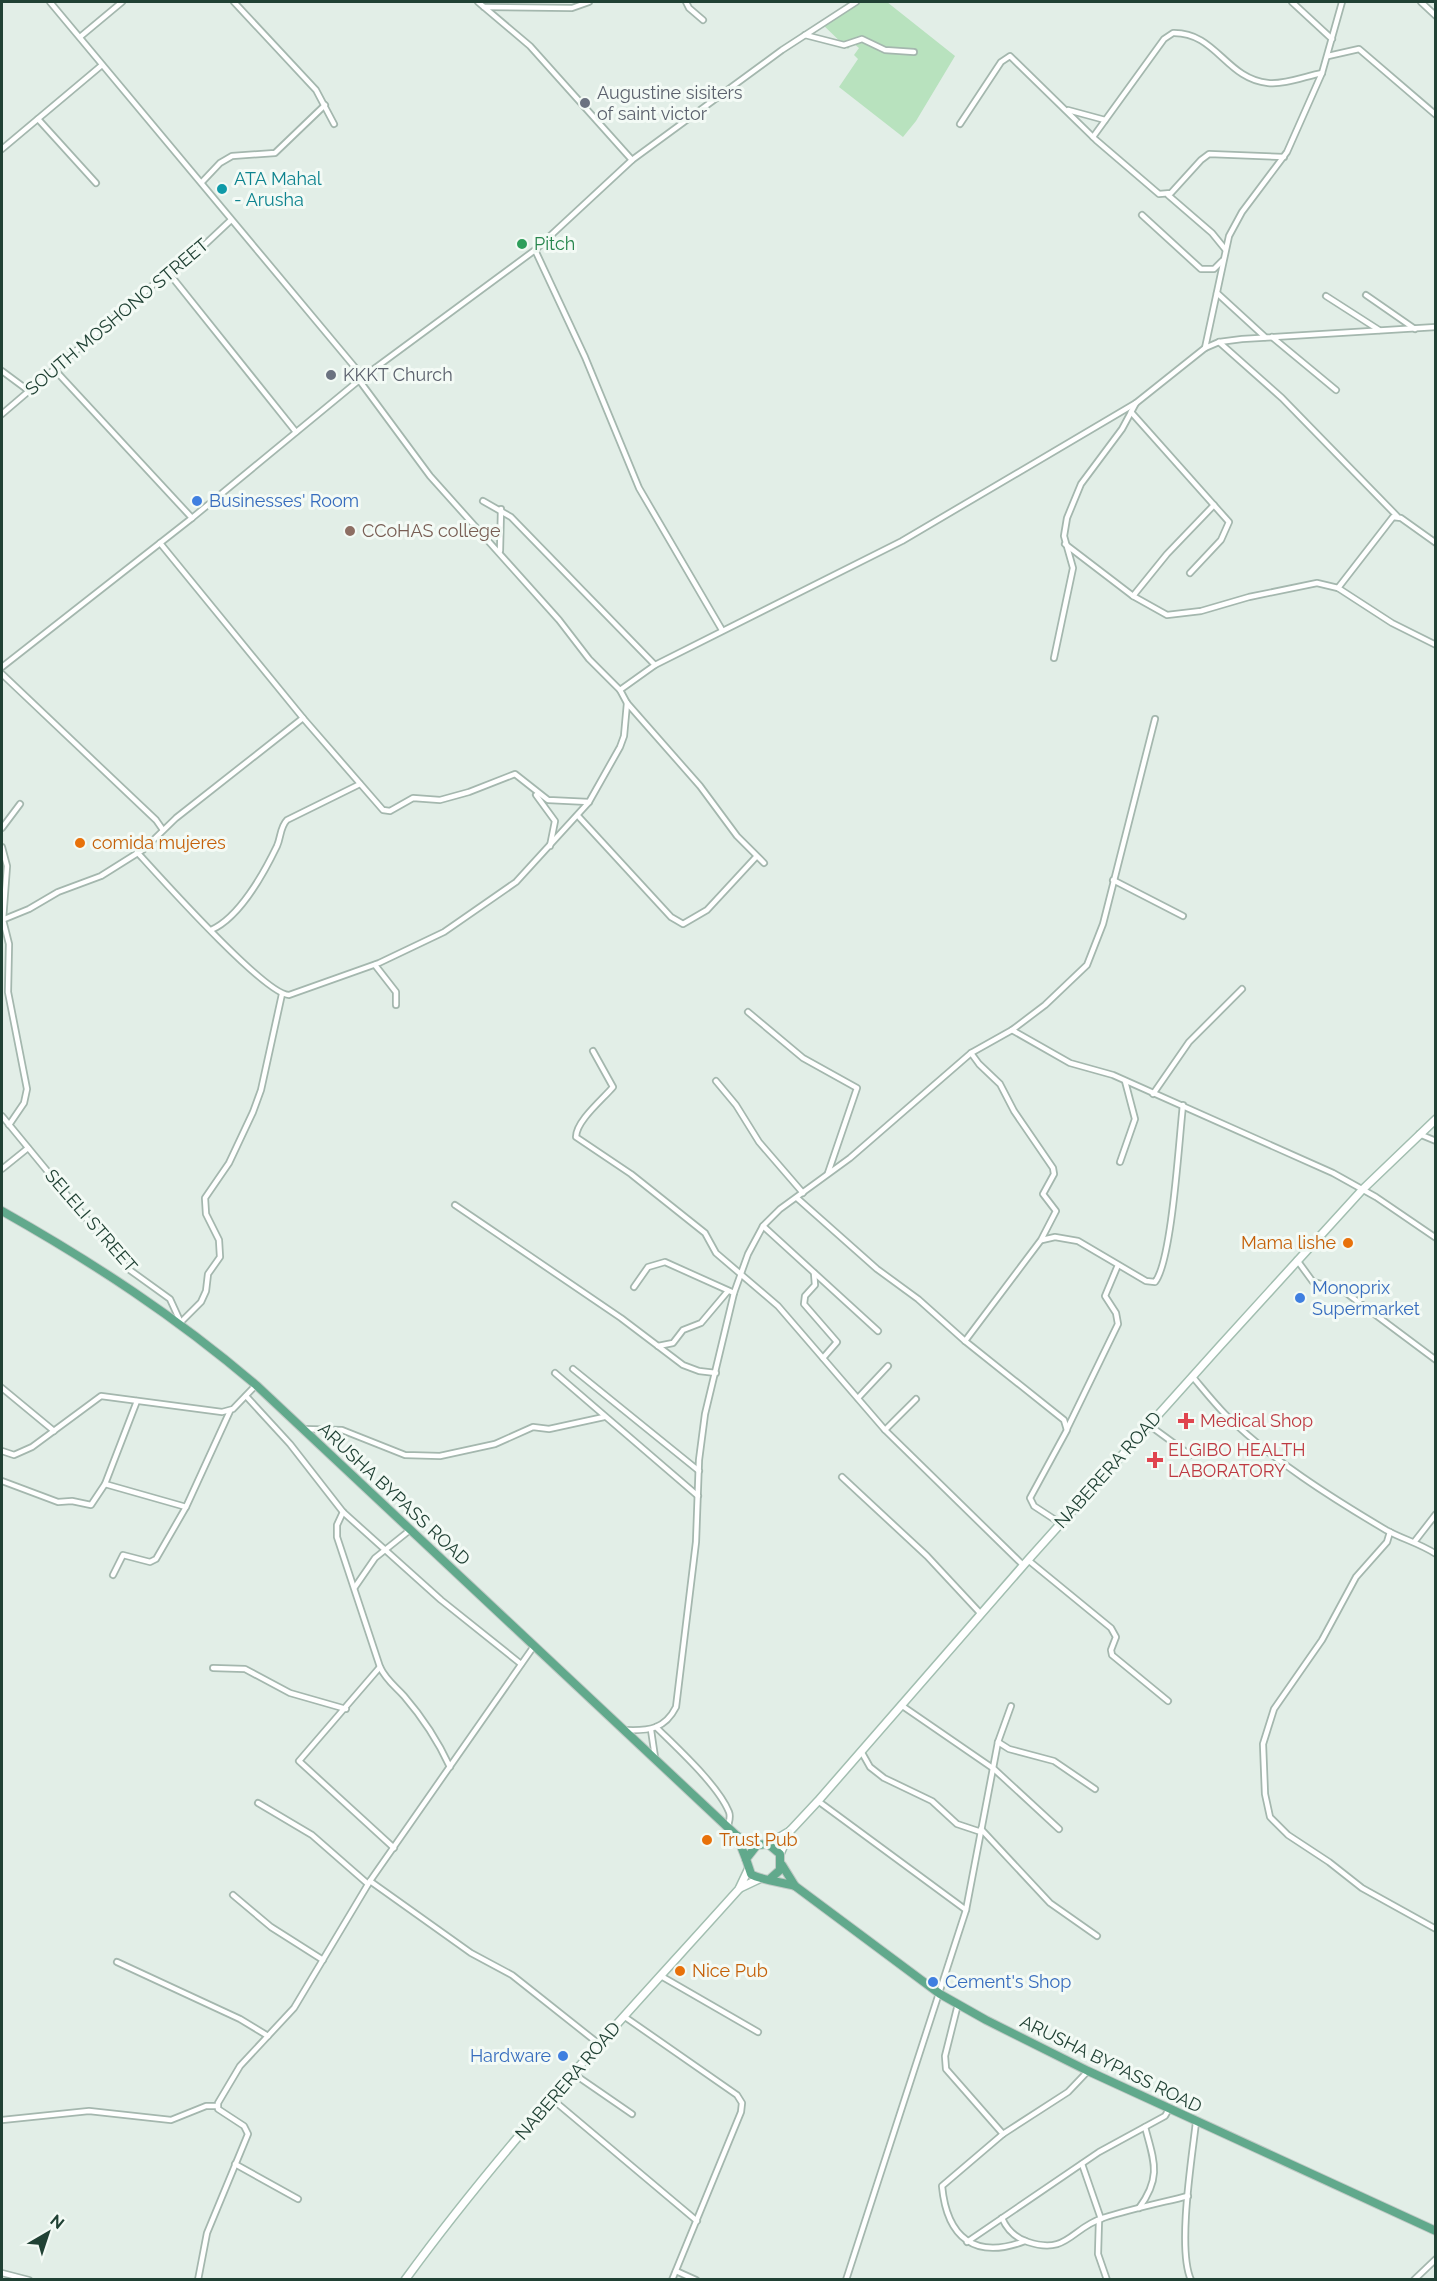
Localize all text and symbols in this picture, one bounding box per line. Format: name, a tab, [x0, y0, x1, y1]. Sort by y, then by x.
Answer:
place label: Augustine sisiters of saint victor	[597, 82, 743, 124]
marker: Augustine sisiters of saint victor	[578, 96, 592, 110]
place label: ATA Mahal - Arusha	[234, 168, 322, 210]
marker: ATA Mahal - Arusha	[215, 182, 229, 196]
place label: Pitch	[534, 233, 575, 254]
street label: SOUTH MOSHONO STREET	[21, 234, 212, 399]
marker: Pitch	[515, 237, 529, 251]
place label: KKKT Church	[343, 364, 453, 385]
marker: KKKT Church	[324, 368, 338, 382]
place label: Businesses' Room	[209, 490, 359, 511]
marker: Businesses' Room	[190, 494, 204, 508]
place label: CCoHAS college	[362, 520, 501, 541]
marker: CCoHAS college	[343, 524, 357, 538]
place label: comida mujeres	[92, 832, 226, 853]
marker: comida mujeres	[73, 836, 87, 850]
street label: SELELI STREET	[41, 1165, 142, 1276]
place label: Mama lishe	[1241, 1232, 1336, 1253]
marker: Mama lishe	[1341, 1236, 1355, 1250]
place label: Monoprix Supermarket	[1312, 1277, 1420, 1319]
marker: Monoprix Supermarket	[1293, 1291, 1307, 1305]
street label: NABERERA ROAD	[1050, 1407, 1166, 1532]
place label: Medical Shop	[1200, 1410, 1313, 1431]
marker: Medical Shop	[1177, 1412, 1195, 1430]
street label: ARUSHA BYPASS ROAD	[314, 1418, 475, 1569]
place label: ELGIBO HEALTH LABORATORY	[1168, 1439, 1306, 1481]
marker: ELGIBO HEALTH LABORATORY	[1146, 1451, 1164, 1469]
place label: Trust Pub	[719, 1829, 798, 1850]
marker: Trust Pub	[700, 1833, 714, 1847]
place label: Nice Pub	[692, 1960, 768, 1981]
marker: Nice Pub	[673, 1964, 687, 1978]
place label: Cement's Shop	[945, 1971, 1071, 1992]
marker: Cement's Shop	[926, 1975, 940, 1989]
street label: ARUSHA BYPASS ROAD	[1017, 2010, 1206, 2117]
street label: NABERERA ROAD	[511, 2017, 625, 2144]
place label: Hardware	[470, 2045, 551, 2066]
marker: Hardware	[556, 2049, 570, 2063]
north arrow	[18, 2203, 78, 2263]
text: N	[46, 2211, 68, 2233]

